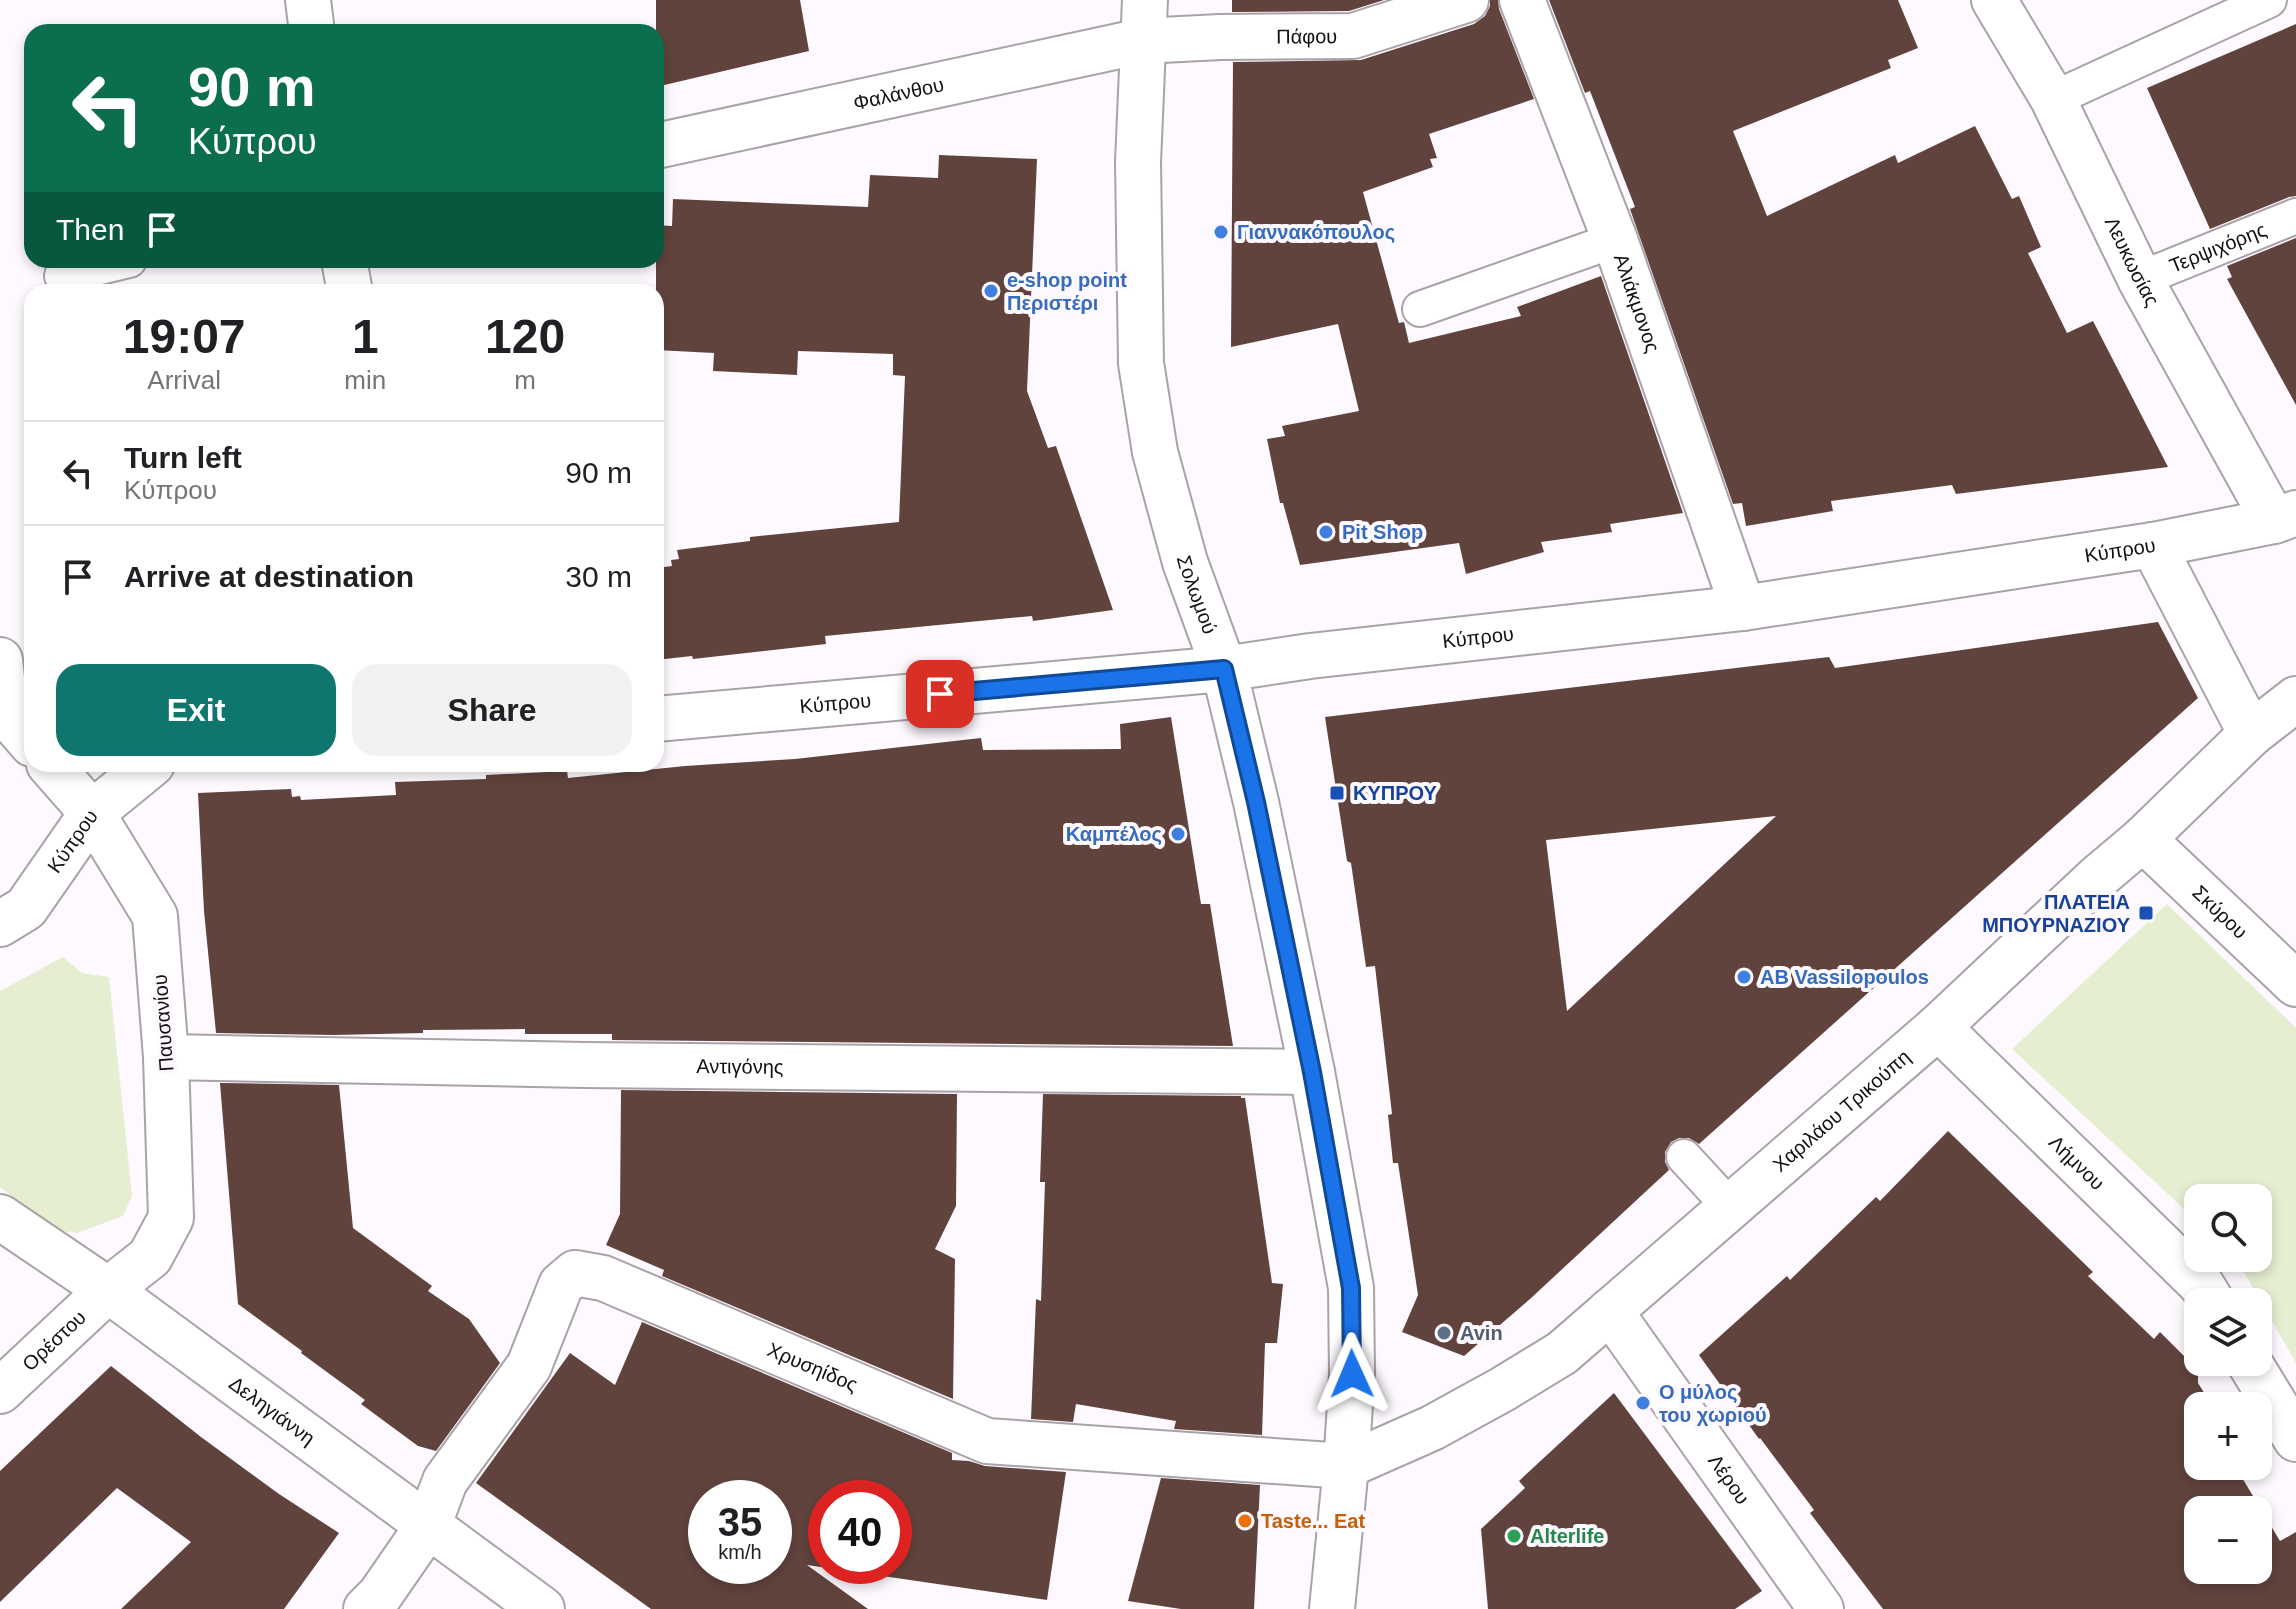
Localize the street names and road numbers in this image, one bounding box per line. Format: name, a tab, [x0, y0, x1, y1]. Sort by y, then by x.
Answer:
street label: Πάφου	[1276, 25, 1337, 48]
street label: Φαλάνθου	[851, 73, 946, 114]
street label: Λευκωσίας	[2101, 213, 2164, 310]
street label: Τερψιχόρης	[2166, 218, 2270, 277]
street label: Αλιάκμονος	[1610, 251, 1664, 355]
street label: Κύπρου	[2083, 534, 2157, 566]
street label: Σολωμού	[1173, 553, 1221, 637]
street label: Κύπρου	[1441, 623, 1515, 652]
street label: Κύπρου	[799, 689, 872, 717]
street label: Κύπρου	[43, 805, 102, 877]
street label: Σκύρου	[2188, 881, 2252, 943]
street label: Παυσανίου	[149, 974, 177, 1072]
street label: Χαριλάου Τρικούπη	[1768, 1045, 1914, 1176]
street label: Αντιγόνης	[696, 1055, 784, 1078]
street label: Λήμνου	[2045, 1131, 2109, 1194]
street label: Ορέστου	[18, 1306, 90, 1375]
street label: Χρυσηίδος	[764, 1338, 861, 1396]
street label: Δεληγιάννη	[225, 1372, 319, 1449]
street label: Λέρου	[1704, 1450, 1754, 1508]

